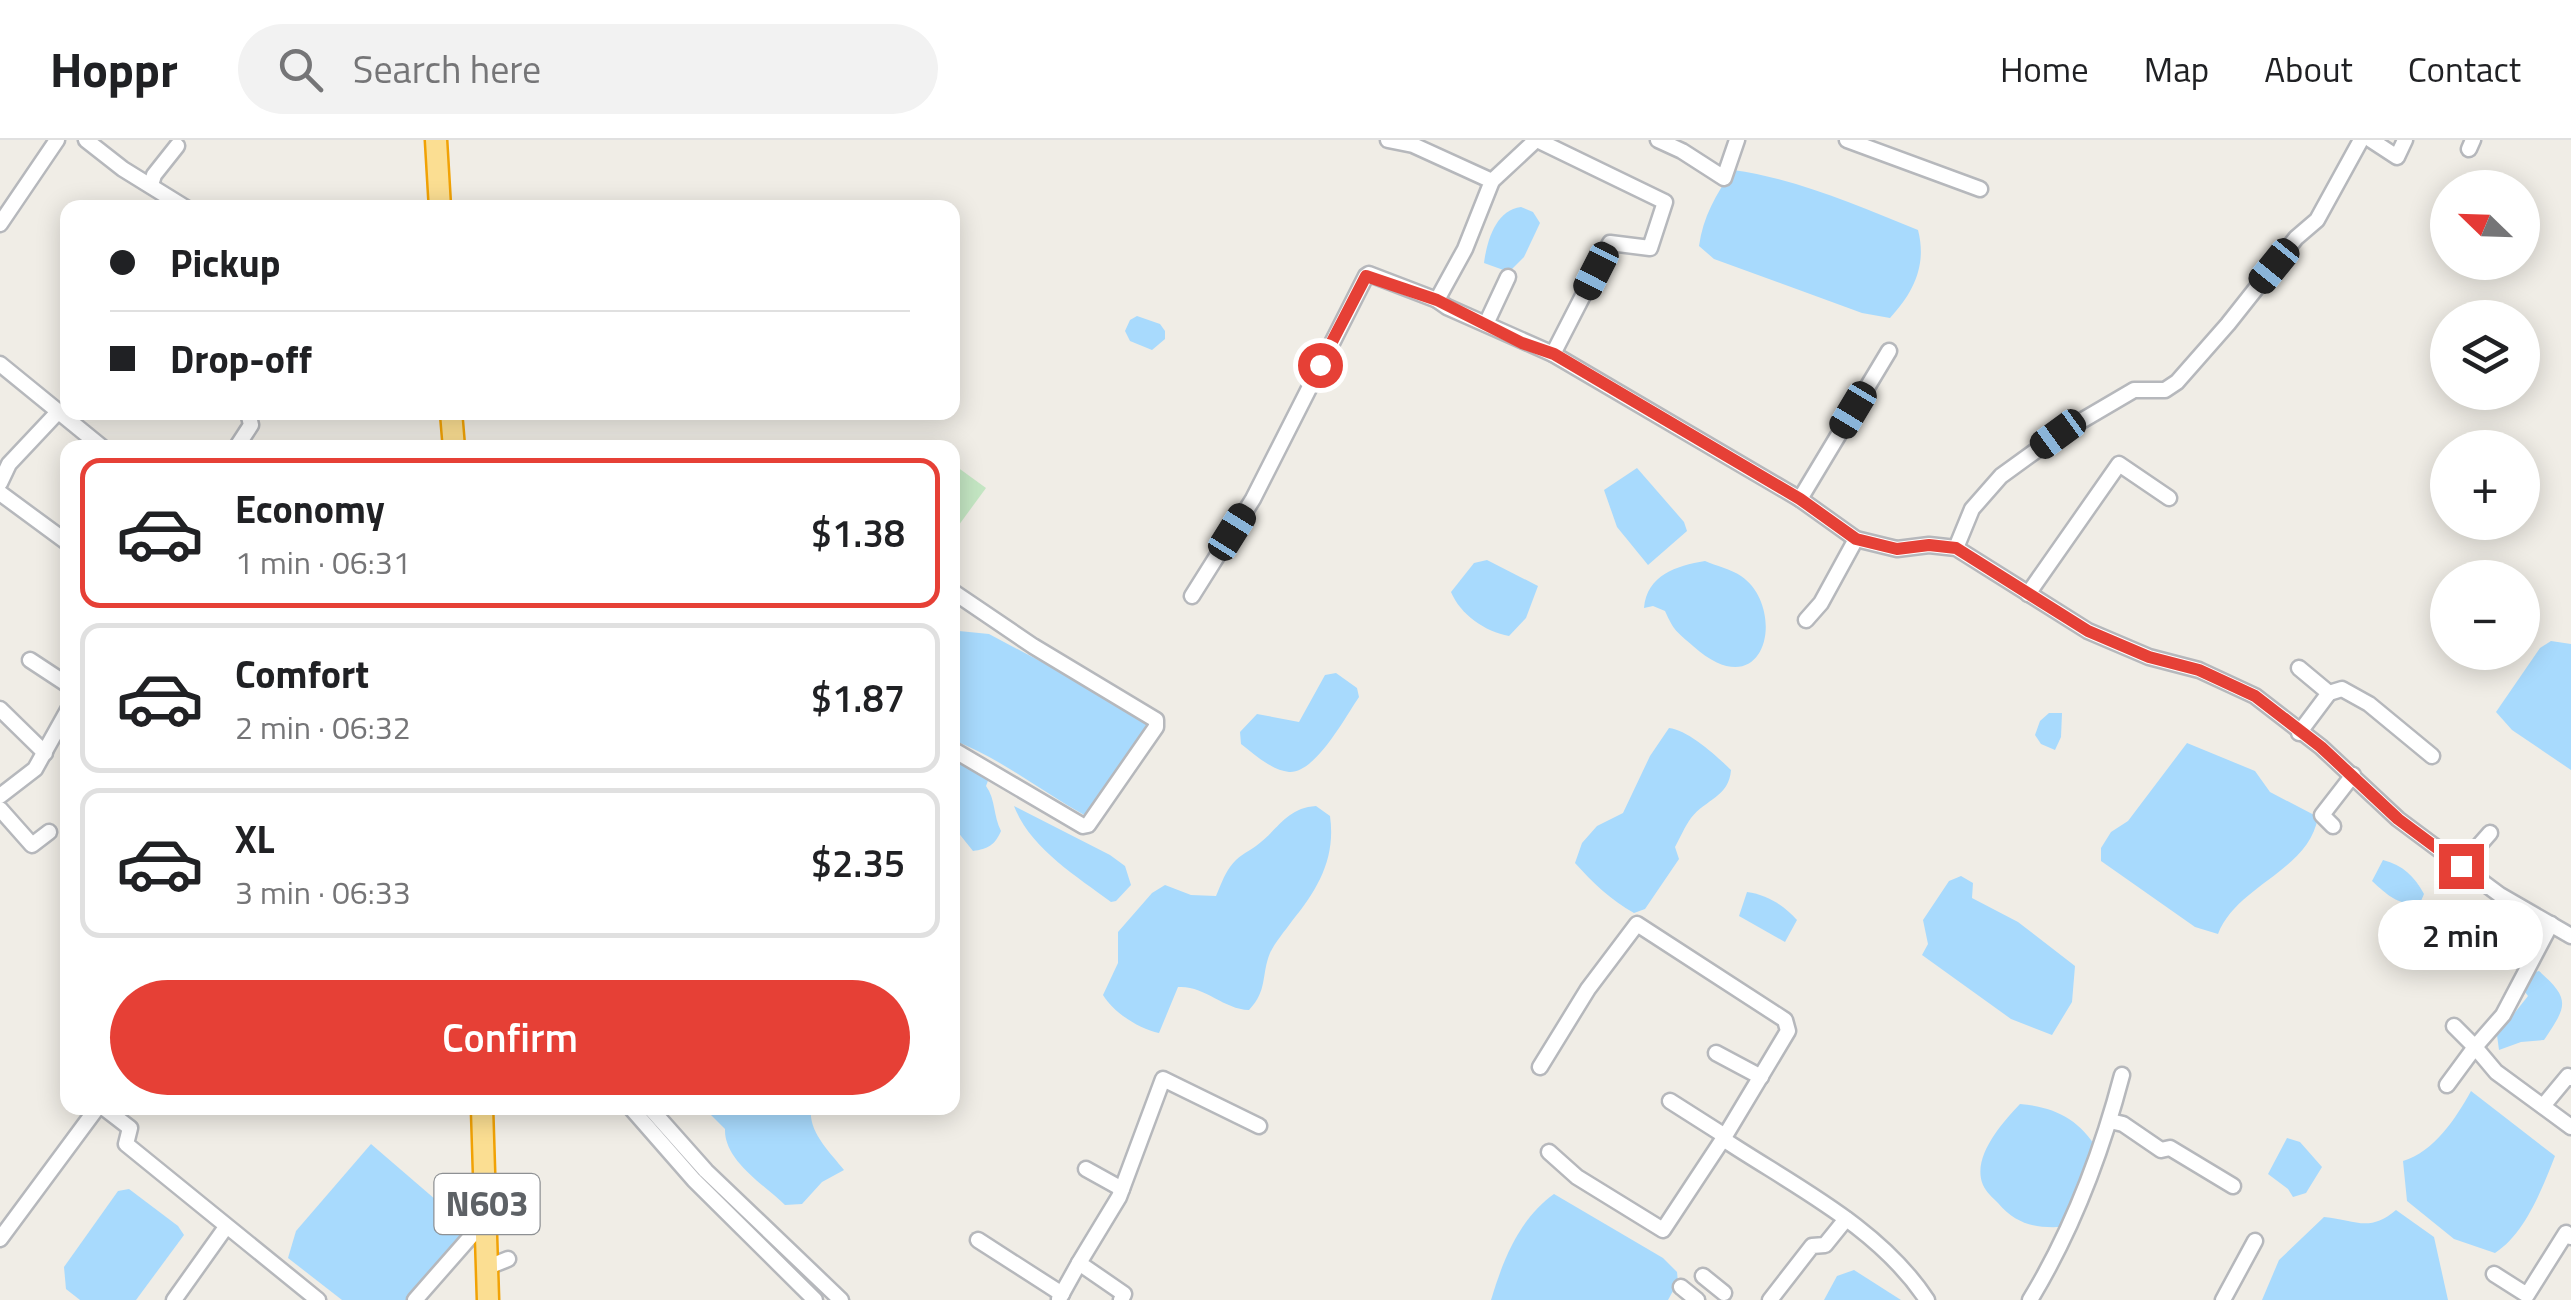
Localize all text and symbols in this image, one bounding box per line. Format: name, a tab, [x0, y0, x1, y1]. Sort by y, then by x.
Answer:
search box	[238, 24, 938, 114]
text: Hoppr	[50, 33, 178, 106]
text: Search here	[353, 40, 541, 98]
icon: search	[273, 42, 328, 97]
text: Home	[2000, 42, 2089, 96]
text: Map	[2144, 42, 2209, 96]
text: About	[2264, 42, 2353, 96]
text: Contact	[2408, 42, 2521, 96]
north arrow	[2430, 170, 2540, 280]
map controls	[2430, 170, 2540, 670]
car	[2243, 233, 2305, 299]
text: Pickup	[170, 234, 280, 292]
car	[1569, 237, 1623, 305]
button: layers	[2430, 300, 2540, 410]
text: Drop-off	[170, 330, 312, 388]
route start	[1298, 343, 1343, 388]
car	[1825, 377, 1881, 443]
car	[2025, 404, 2091, 464]
button: +	[2430, 430, 2540, 540]
text: Economy	[235, 480, 385, 538]
icon: car	[115, 488, 205, 578]
car	[1203, 499, 1261, 565]
text: $1.38	[811, 504, 905, 562]
text: 1 min · 06:31	[235, 538, 411, 586]
button: −	[2430, 560, 2540, 670]
text: Comfort	[235, 645, 369, 703]
icon: car	[115, 653, 205, 743]
text: $1.87	[811, 669, 905, 727]
text: 2 min · 06:32	[235, 703, 411, 751]
text: XL	[235, 810, 275, 868]
icon: car	[115, 818, 205, 908]
text: $2.35	[811, 834, 905, 892]
route end	[2439, 844, 2484, 889]
text: 3 min · 06:33	[235, 868, 411, 916]
callout: 2 min	[2378, 901, 2544, 971]
text: 2 min	[2422, 911, 2499, 959]
button: Confirm	[110, 980, 910, 1095]
road number: N603	[434, 1174, 540, 1234]

